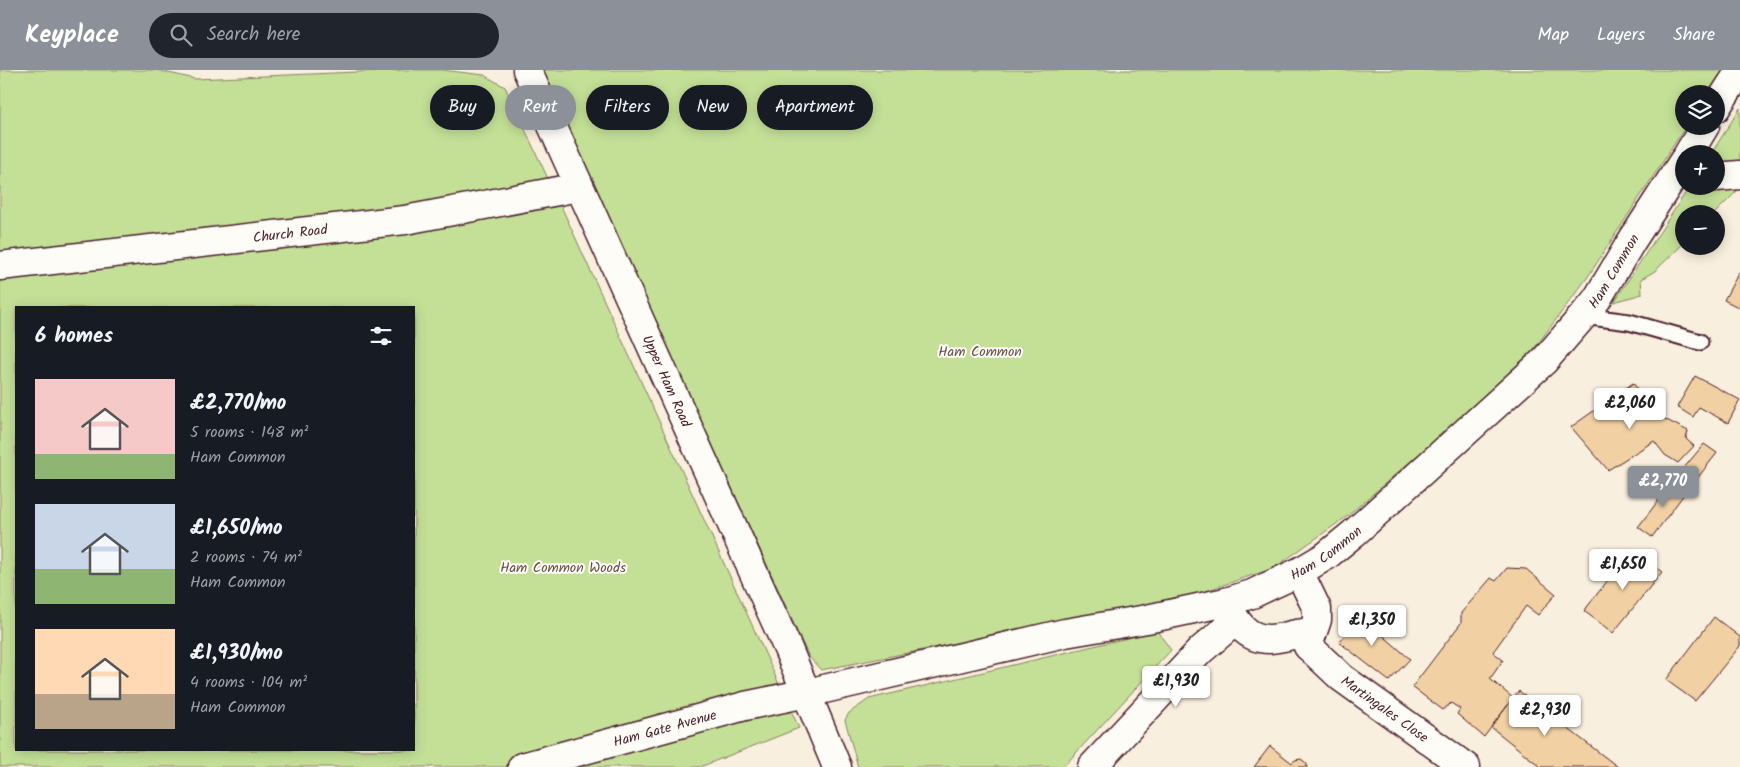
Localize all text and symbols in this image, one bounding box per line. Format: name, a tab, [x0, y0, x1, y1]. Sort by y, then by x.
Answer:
search box	[149, 13, 499, 58]
text: Keyplace	[25, 16, 119, 55]
text: Search here	[207, 20, 300, 50]
icon: search	[167, 21, 195, 49]
text: Map	[1538, 21, 1569, 50]
text: Layers	[1597, 21, 1645, 50]
text: Share	[1673, 21, 1715, 50]
chip: Buy	[430, 85, 495, 130]
chip: Rent	[505, 85, 576, 130]
chip: Filters	[586, 85, 669, 130]
chip: New	[679, 85, 747, 130]
chip: Apartment	[757, 85, 873, 130]
map controls	[1675, 85, 1725, 255]
button: layers	[1675, 85, 1725, 135]
button: +	[1675, 145, 1725, 195]
button: −	[1675, 205, 1725, 255]
street label: Church Road	[252, 219, 330, 249]
street label: Ham Common	[1583, 230, 1645, 314]
text: 6 homes	[35, 320, 113, 353]
icon: filters	[367, 322, 395, 350]
street label: Upper Ham Road	[636, 332, 697, 432]
park label: Ham Common	[938, 341, 1022, 363]
text: £2,770/mo	[190, 387, 286, 420]
pin: £2,060	[1589, 388, 1671, 430]
text: £2,060	[1605, 391, 1655, 416]
icon: home	[75, 399, 135, 459]
text: 5 rooms · 148 m²	[190, 420, 309, 445]
text: Ham Common	[190, 445, 285, 470]
pin: £2,770	[1622, 466, 1704, 508]
text: £2,770	[1639, 469, 1687, 494]
text: £1,650/mo	[190, 512, 283, 545]
street label: Ham Common	[1287, 521, 1367, 587]
icon: home	[75, 524, 135, 584]
text: 2 rooms · 74 m²	[190, 545, 302, 570]
pin: £1,650	[1582, 548, 1664, 591]
text: £1,650	[1600, 552, 1646, 577]
park label: Ham Common Woods	[500, 557, 626, 579]
text: Ham Common	[190, 570, 285, 595]
pin: £1,350	[1331, 604, 1413, 647]
text: £1,350	[1349, 608, 1395, 633]
text: £1,930/mo	[190, 637, 283, 670]
icon: home	[75, 649, 135, 709]
pin: £1,930	[1135, 666, 1217, 708]
text: £1,930	[1153, 669, 1199, 694]
text: 4 rooms · 104 m²	[190, 670, 307, 695]
street label: Martingales Close	[1336, 670, 1433, 749]
pin: £2,930	[1504, 694, 1586, 737]
text: Ham Common	[190, 695, 285, 720]
text: £2,930	[1520, 698, 1570, 723]
street label: Ham Gate Avenue	[611, 704, 720, 754]

